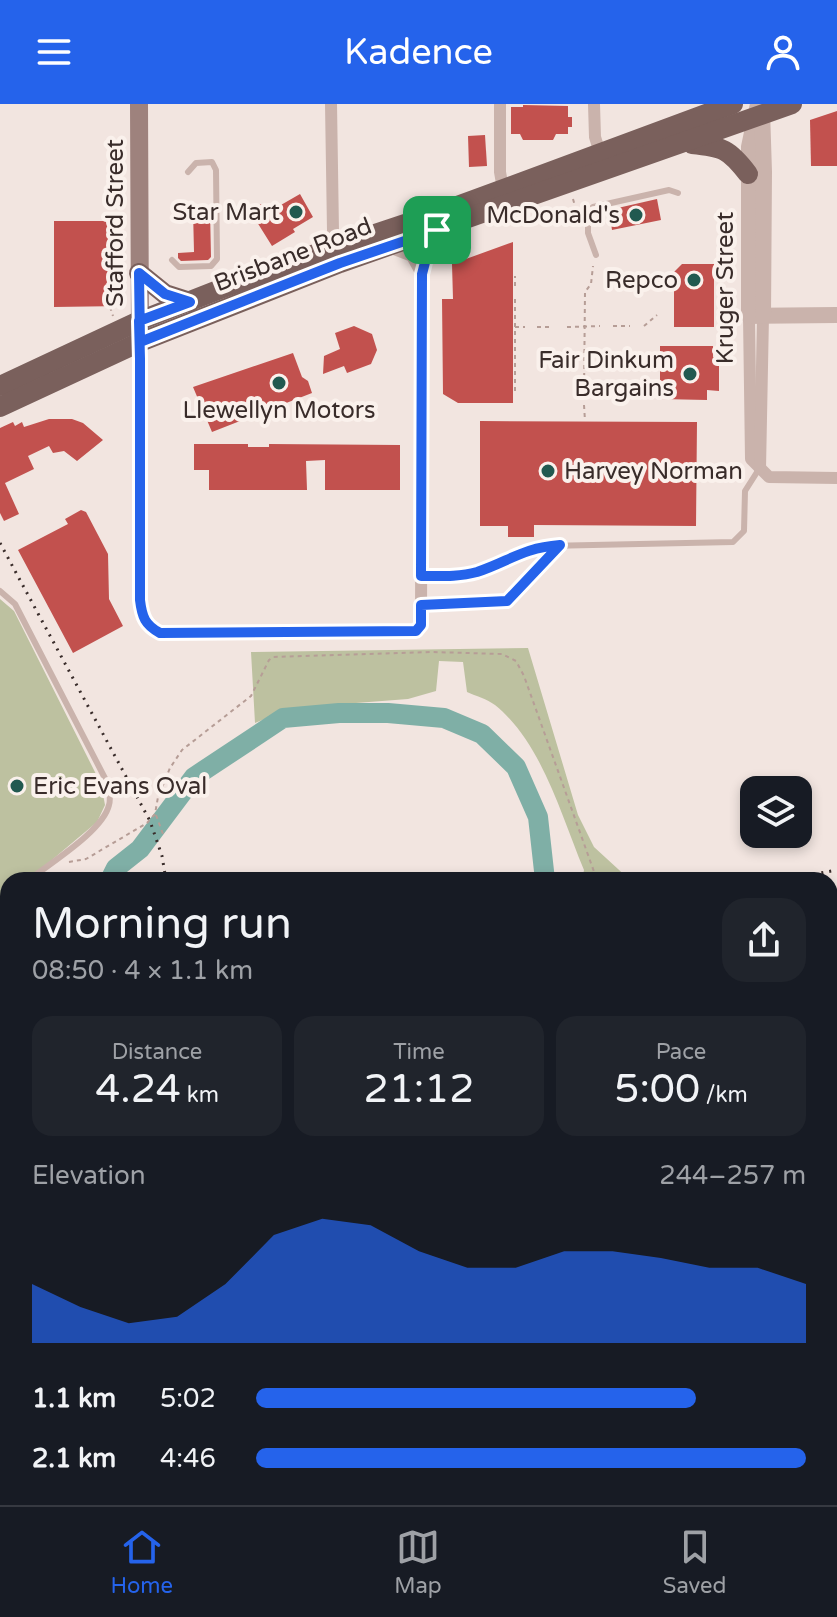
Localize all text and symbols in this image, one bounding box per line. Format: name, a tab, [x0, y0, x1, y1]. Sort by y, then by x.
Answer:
icon: menu	[32, 30, 76, 74]
icon: person	[761, 30, 805, 74]
text: Kadence	[344, 31, 493, 74]
street label: Stafford Street	[101, 139, 130, 307]
pin	[403, 196, 471, 264]
place label: Star Mart	[173, 198, 280, 227]
place label: McDonald's	[486, 201, 620, 230]
marker: Star Mart	[287, 203, 305, 221]
marker: McDonald's	[627, 206, 645, 224]
icon: arrive	[415, 208, 459, 252]
street label: Brisbane Road	[210, 212, 376, 298]
street label: Kruger Street	[711, 212, 740, 364]
place label: Repco	[605, 266, 678, 295]
marker: Repco	[685, 271, 703, 289]
place label: Fair Dinkum Bargains	[538, 346, 674, 403]
marker: Fair Dinkum Bargains	[681, 365, 699, 383]
marker: Llewellyn Motors	[270, 374, 288, 392]
place label: Llewellyn Motors	[182, 396, 376, 425]
place label: Harvey Norman	[564, 457, 743, 486]
marker: Harvey Norman	[539, 462, 557, 480]
place label: Eric Evans Oval	[33, 772, 207, 801]
map controls	[740, 776, 812, 848]
button: layers	[740, 776, 812, 848]
marker: Eric Evans Oval	[8, 777, 26, 795]
text: Morning run	[32, 898, 292, 951]
button: share	[722, 898, 806, 982]
text: 08:50 · 4 × 1.1 km	[32, 955, 253, 986]
text: Distance	[112, 1039, 202, 1065]
text: Time	[393, 1039, 445, 1065]
text: Pace	[656, 1039, 706, 1065]
text: 4.24	[95, 1065, 181, 1113]
text: 21:12	[364, 1065, 474, 1113]
text: 5:00	[614, 1065, 700, 1113]
text: km	[181, 1082, 219, 1108]
text: /km	[700, 1082, 748, 1108]
text: Elevation	[32, 1160, 146, 1191]
text: 244–257 m	[659, 1160, 806, 1191]
text: 1.1 km	[32, 1383, 116, 1414]
text: 5:02	[160, 1383, 216, 1414]
text: 2.1 km	[32, 1443, 116, 1474]
text: 4:46	[160, 1443, 216, 1474]
tab: Home	[111, 1525, 173, 1599]
tab: Map	[394, 1525, 442, 1599]
tab: Saved	[663, 1525, 726, 1599]

